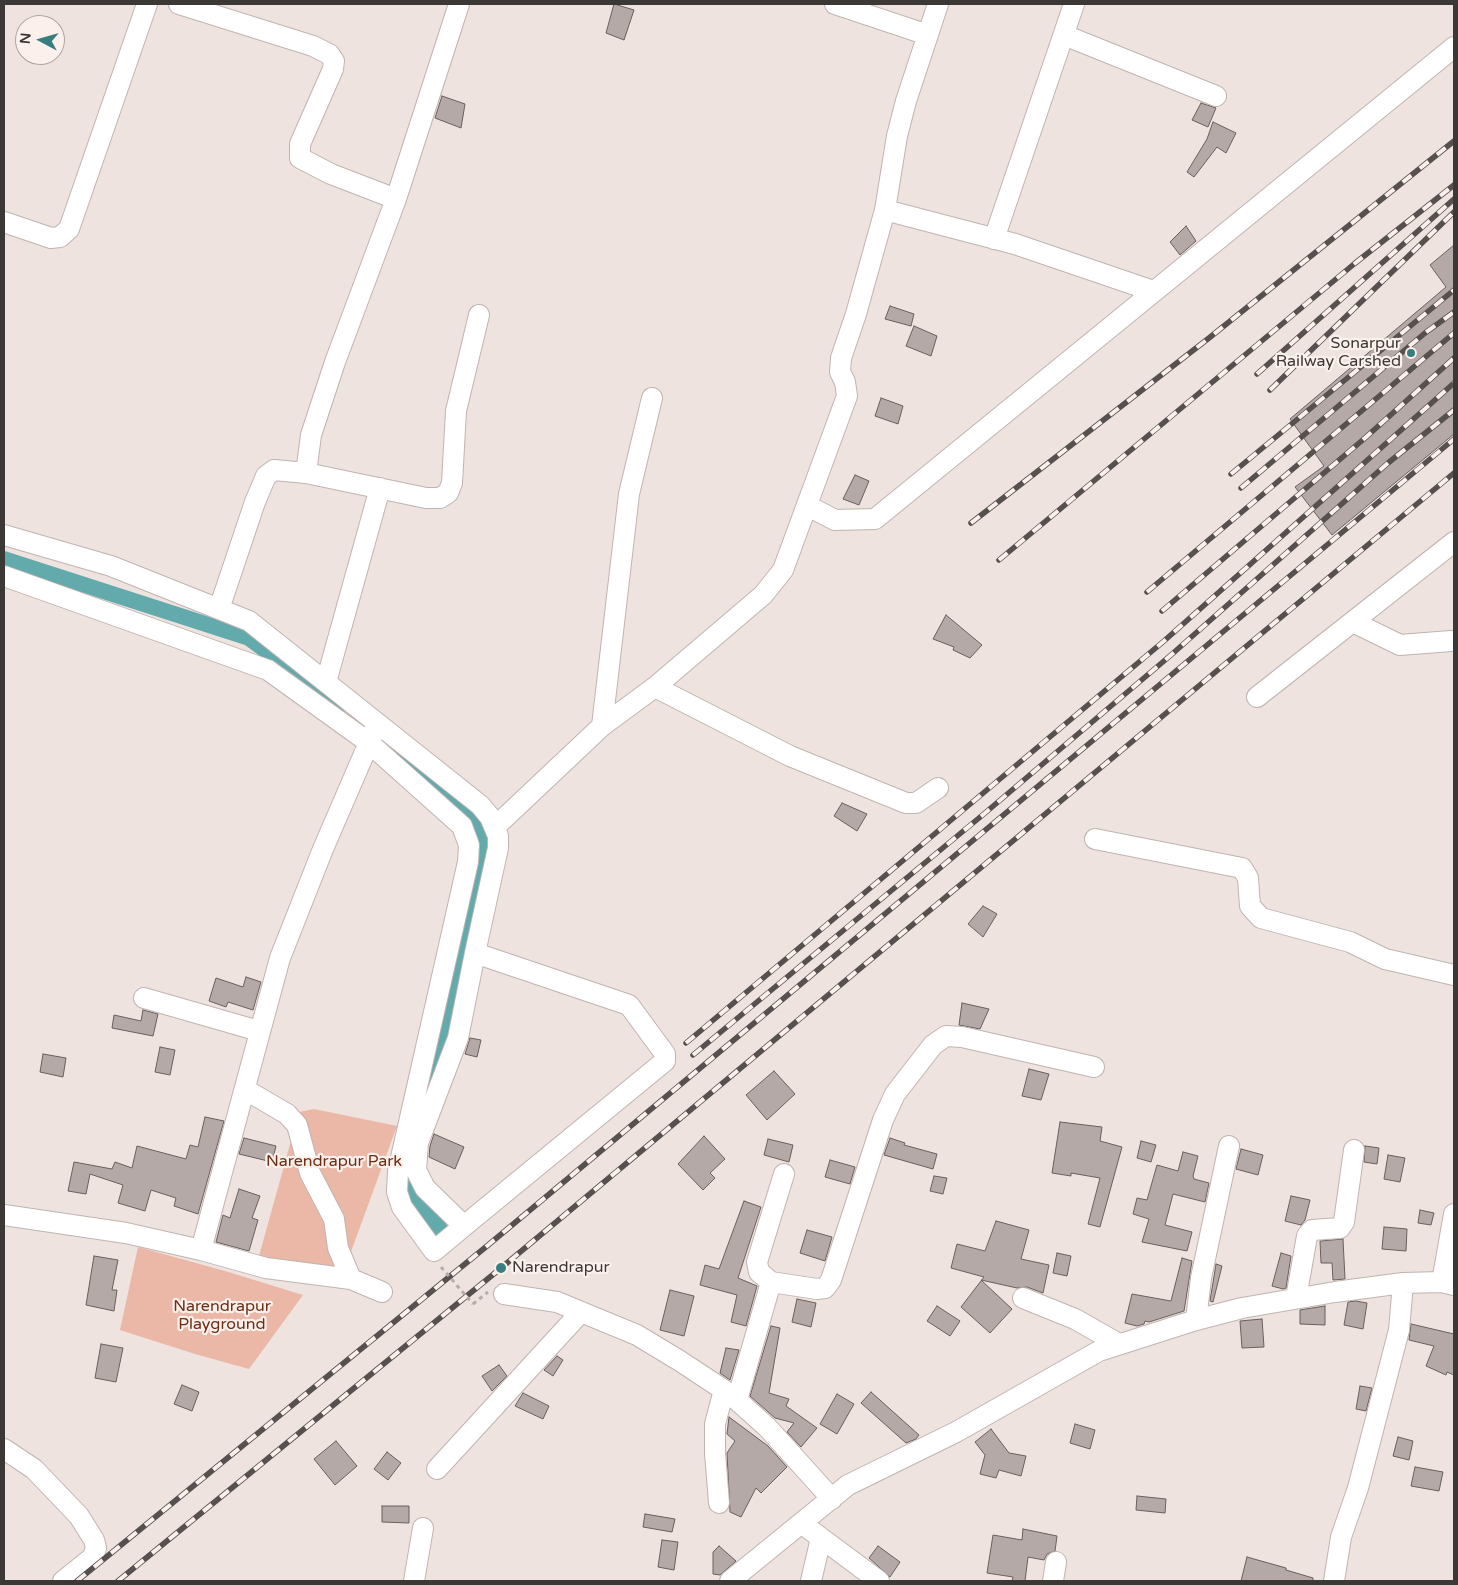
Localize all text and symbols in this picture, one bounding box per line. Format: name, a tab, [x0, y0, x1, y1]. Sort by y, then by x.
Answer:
north arrow	[15, 15, 65, 65]
text: N	[17, 32, 35, 45]
place label: Sonarpur Railway Carshed	[1276, 334, 1401, 372]
marker: Sonarpur Railway Carshed	[1405, 347, 1417, 359]
park label: Narendrapur Park	[266, 1152, 402, 1172]
place label: Narendrapur	[512, 1258, 610, 1278]
marker: Narendrapur	[494, 1261, 508, 1275]
park label: Narendrapur Playground	[173, 1297, 271, 1335]

